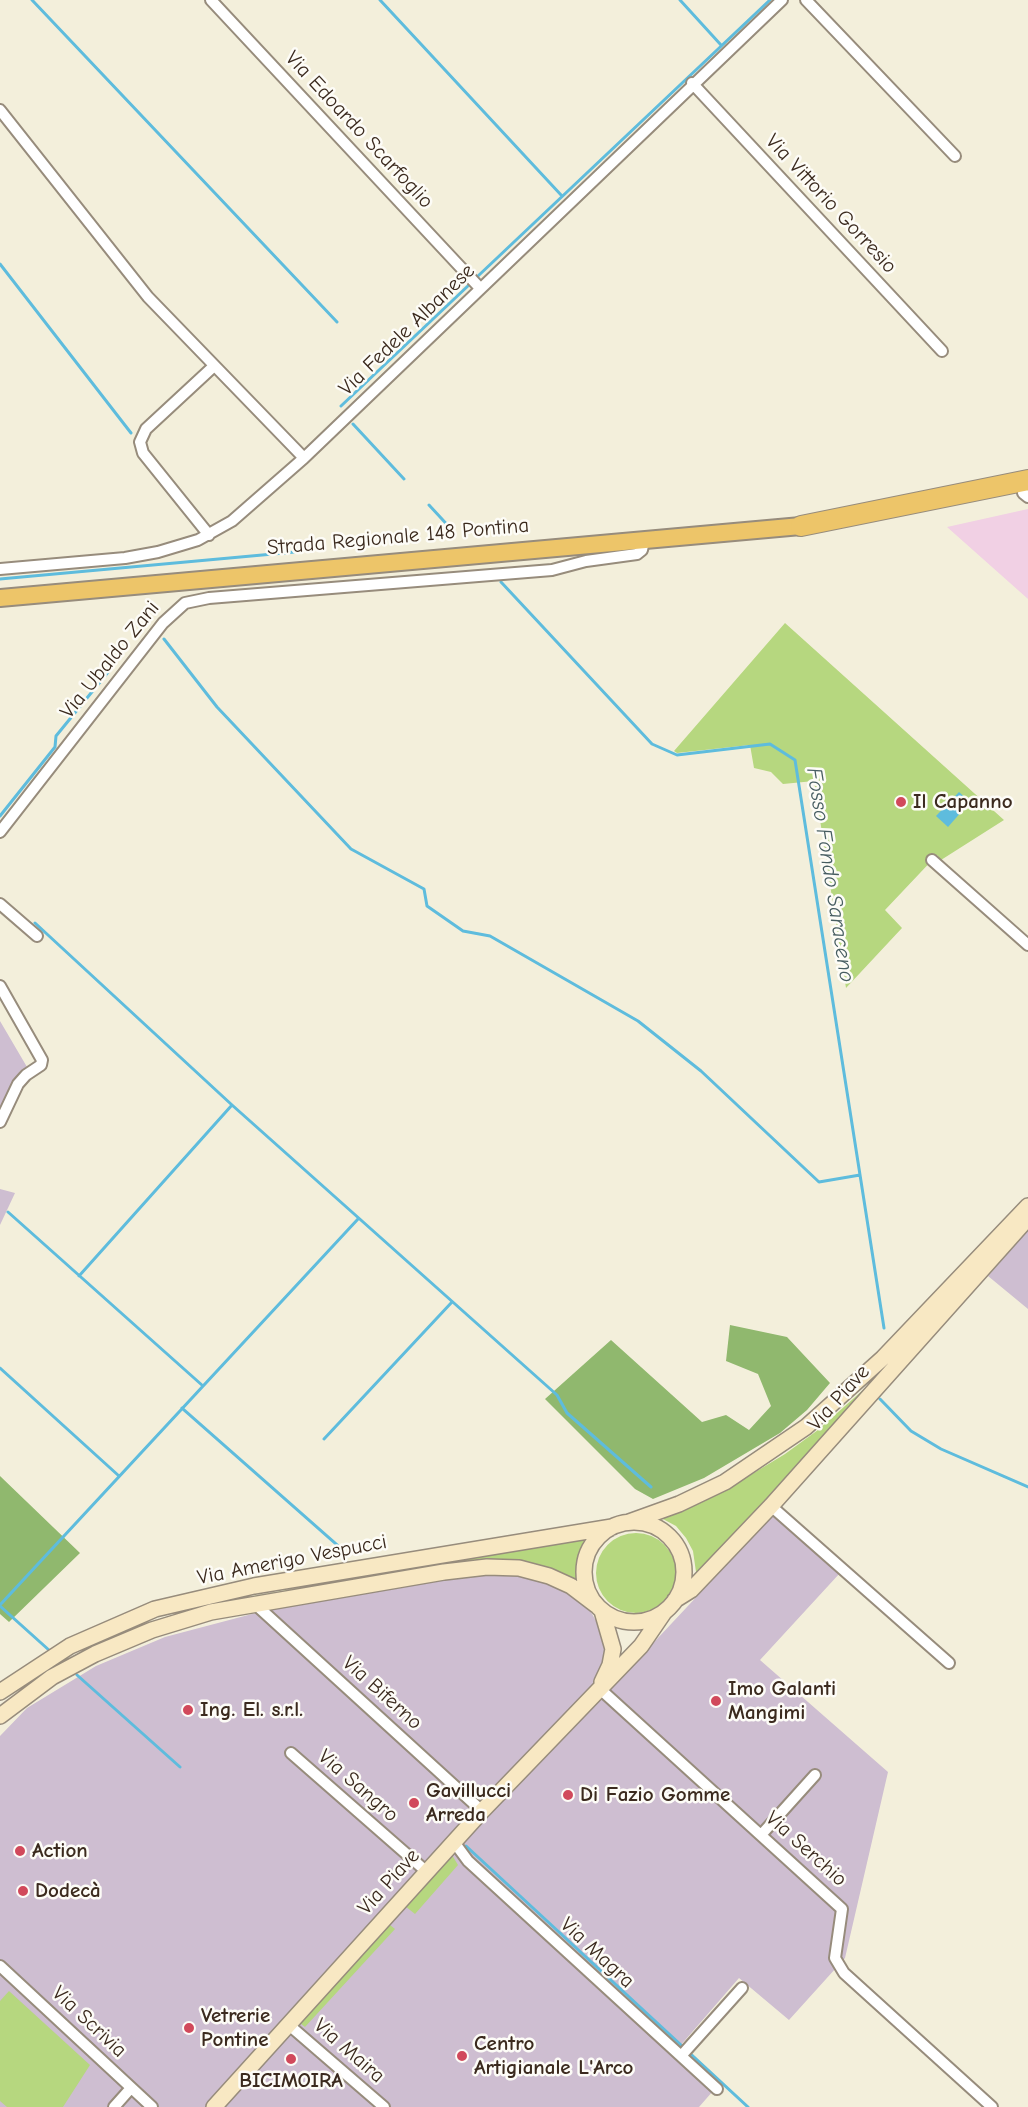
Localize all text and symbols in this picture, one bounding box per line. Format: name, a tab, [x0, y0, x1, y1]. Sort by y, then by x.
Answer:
street label: Via Edoardo Scarfoglio	[280, 46, 438, 214]
street label: Via Vittorio Gorresio	[760, 129, 902, 279]
street label: Via Fedele Albanese	[334, 259, 480, 401]
street label: Strada Regionale 148 Pontina	[266, 513, 530, 561]
street label: Via Ubaldo Zani	[55, 596, 165, 724]
water label: Fosso Fondo Saraceno	[800, 766, 860, 984]
place label: Il Capanno	[913, 789, 1012, 815]
marker: Il Capanno	[894, 795, 908, 809]
street label: Via Piave	[803, 1360, 875, 1436]
street label: Via Amerigo Vespucci	[195, 1529, 389, 1591]
street label: Via Biferno	[337, 1651, 427, 1735]
place label: Imo Galanti Mangimi	[728, 1676, 836, 1726]
marker: Imo Galanti Mangimi	[709, 1694, 723, 1708]
place label: Ing. El. s.r.l.	[200, 1697, 303, 1723]
marker: Ing. El. s.r.l.	[181, 1703, 195, 1717]
street label: Via Sangro	[313, 1744, 403, 1828]
place label: Gavillucci Arreda	[426, 1778, 511, 1828]
place label: Di Fazio Gomme	[580, 1782, 730, 1808]
marker: Di Fazio Gomme	[561, 1788, 575, 1802]
marker: Gavillucci Arreda	[407, 1796, 421, 1810]
street label: Via Serchio	[760, 1806, 852, 1892]
place label: Action	[32, 1838, 88, 1864]
marker: Action	[13, 1844, 27, 1858]
street label: Via Piave	[353, 1844, 425, 1920]
place label: Dodecà	[35, 1878, 101, 1904]
marker: Dodecà	[16, 1884, 30, 1898]
street label: Via Magra	[555, 1912, 639, 1994]
street label: Via Scrivia	[46, 1981, 132, 2063]
place label: Vetrerie Pontine	[201, 2003, 270, 2053]
street label: Via Maira	[308, 2013, 390, 2089]
marker: Vetrerie Pontine	[182, 2021, 196, 2035]
place label: Centro Artigianale L'Arco	[474, 2031, 633, 2081]
marker: Centro Artigianale L'Arco	[455, 2049, 469, 2063]
marker: BICIMOIRA	[284, 2052, 298, 2066]
place label: BICIMOIRA	[239, 2068, 343, 2094]

